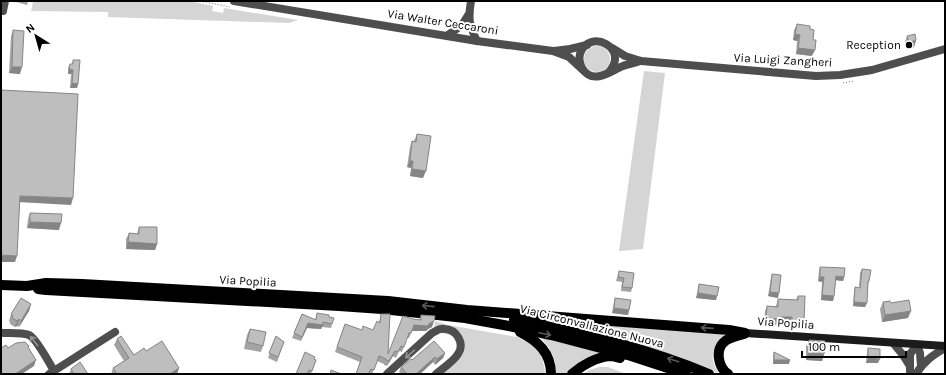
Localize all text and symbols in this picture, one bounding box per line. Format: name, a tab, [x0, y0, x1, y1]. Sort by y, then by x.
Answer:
street label: Via Walter Ceccaroni	[387, 6, 499, 38]
north arrow	[16, 16, 56, 56]
text: N	[23, 21, 37, 36]
place label: Reception	[846, 38, 901, 52]
marker: Reception	[904, 40, 914, 50]
street label: Via Luigi Zangheri	[733, 50, 833, 70]
street label: Via Popilia	[219, 273, 277, 289]
street label: Via Circonvallazione Nuova	[519, 301, 665, 351]
one-way arrow	[422, 302, 435, 310]
street label: Via Popilia	[757, 314, 815, 332]
one-way arrow	[701, 325, 714, 332]
one-way arrow	[538, 330, 551, 338]
scale bar	[802, 333, 906, 359]
one-way arrow	[30, 335, 39, 346]
text: 100 m	[808, 340, 840, 354]
one-way arrow	[404, 349, 415, 358]
one-way arrow	[666, 356, 679, 363]

